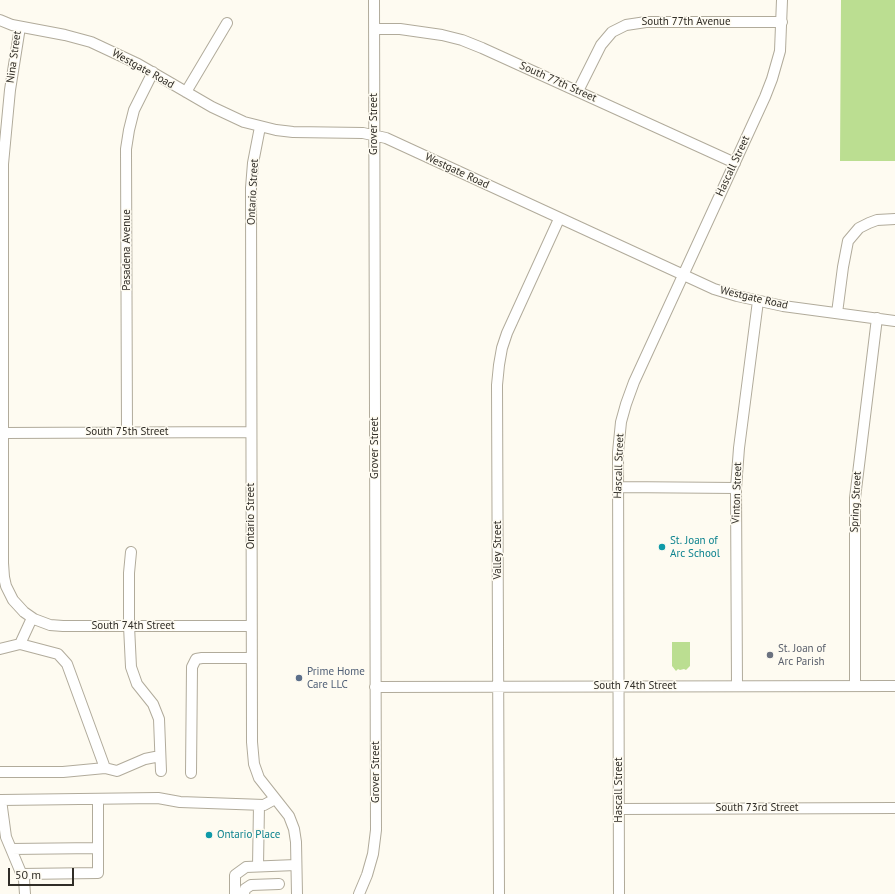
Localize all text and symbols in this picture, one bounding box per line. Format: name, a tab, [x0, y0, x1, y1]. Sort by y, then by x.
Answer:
street label: South 77th Avenue	[641, 15, 731, 29]
street label: Nina Street	[4, 30, 24, 84]
street label: Westgate Road	[110, 46, 176, 92]
street label: South 77th Street	[517, 59, 599, 105]
street label: Grover Street	[367, 93, 381, 155]
street label: Hascall Street	[713, 134, 753, 198]
street label: Westgate Road	[423, 150, 491, 192]
street label: Ontario Street	[245, 159, 261, 225]
street label: Pasadena Avenue	[120, 209, 134, 291]
street label: Westgate Road	[719, 284, 789, 312]
street label: Grover Street	[368, 417, 382, 479]
street label: South 75th Street	[85, 425, 169, 439]
street label: Hascall Street	[611, 433, 627, 499]
street label: Vinton Street	[729, 462, 745, 524]
street label: Spring Street	[848, 471, 864, 533]
street label: Ontario Street	[244, 483, 258, 549]
street label: Valley Street	[491, 520, 505, 580]
place label: St. Joan of Arc School	[670, 534, 720, 560]
marker: St. Joan of Arc School	[657, 542, 667, 552]
street label: South 74th Street	[91, 619, 175, 633]
place label: St. Joan of Arc Parish	[778, 642, 826, 668]
marker: St. Joan of Arc Parish	[765, 650, 775, 660]
place label: Prime Home Care LLC	[307, 665, 365, 691]
marker: Prime Home Care LLC	[294, 673, 304, 683]
street label: South 74th Street	[593, 679, 677, 693]
street label: Grover Street	[369, 741, 383, 803]
street label: Hascall Street	[612, 757, 626, 823]
street label: South 73rd Street	[715, 801, 799, 815]
place label: Ontario Place	[217, 828, 280, 842]
marker: Ontario Place	[204, 830, 214, 840]
scale bar	[10, 860, 76, 886]
text: 50 m	[15, 867, 41, 882]

